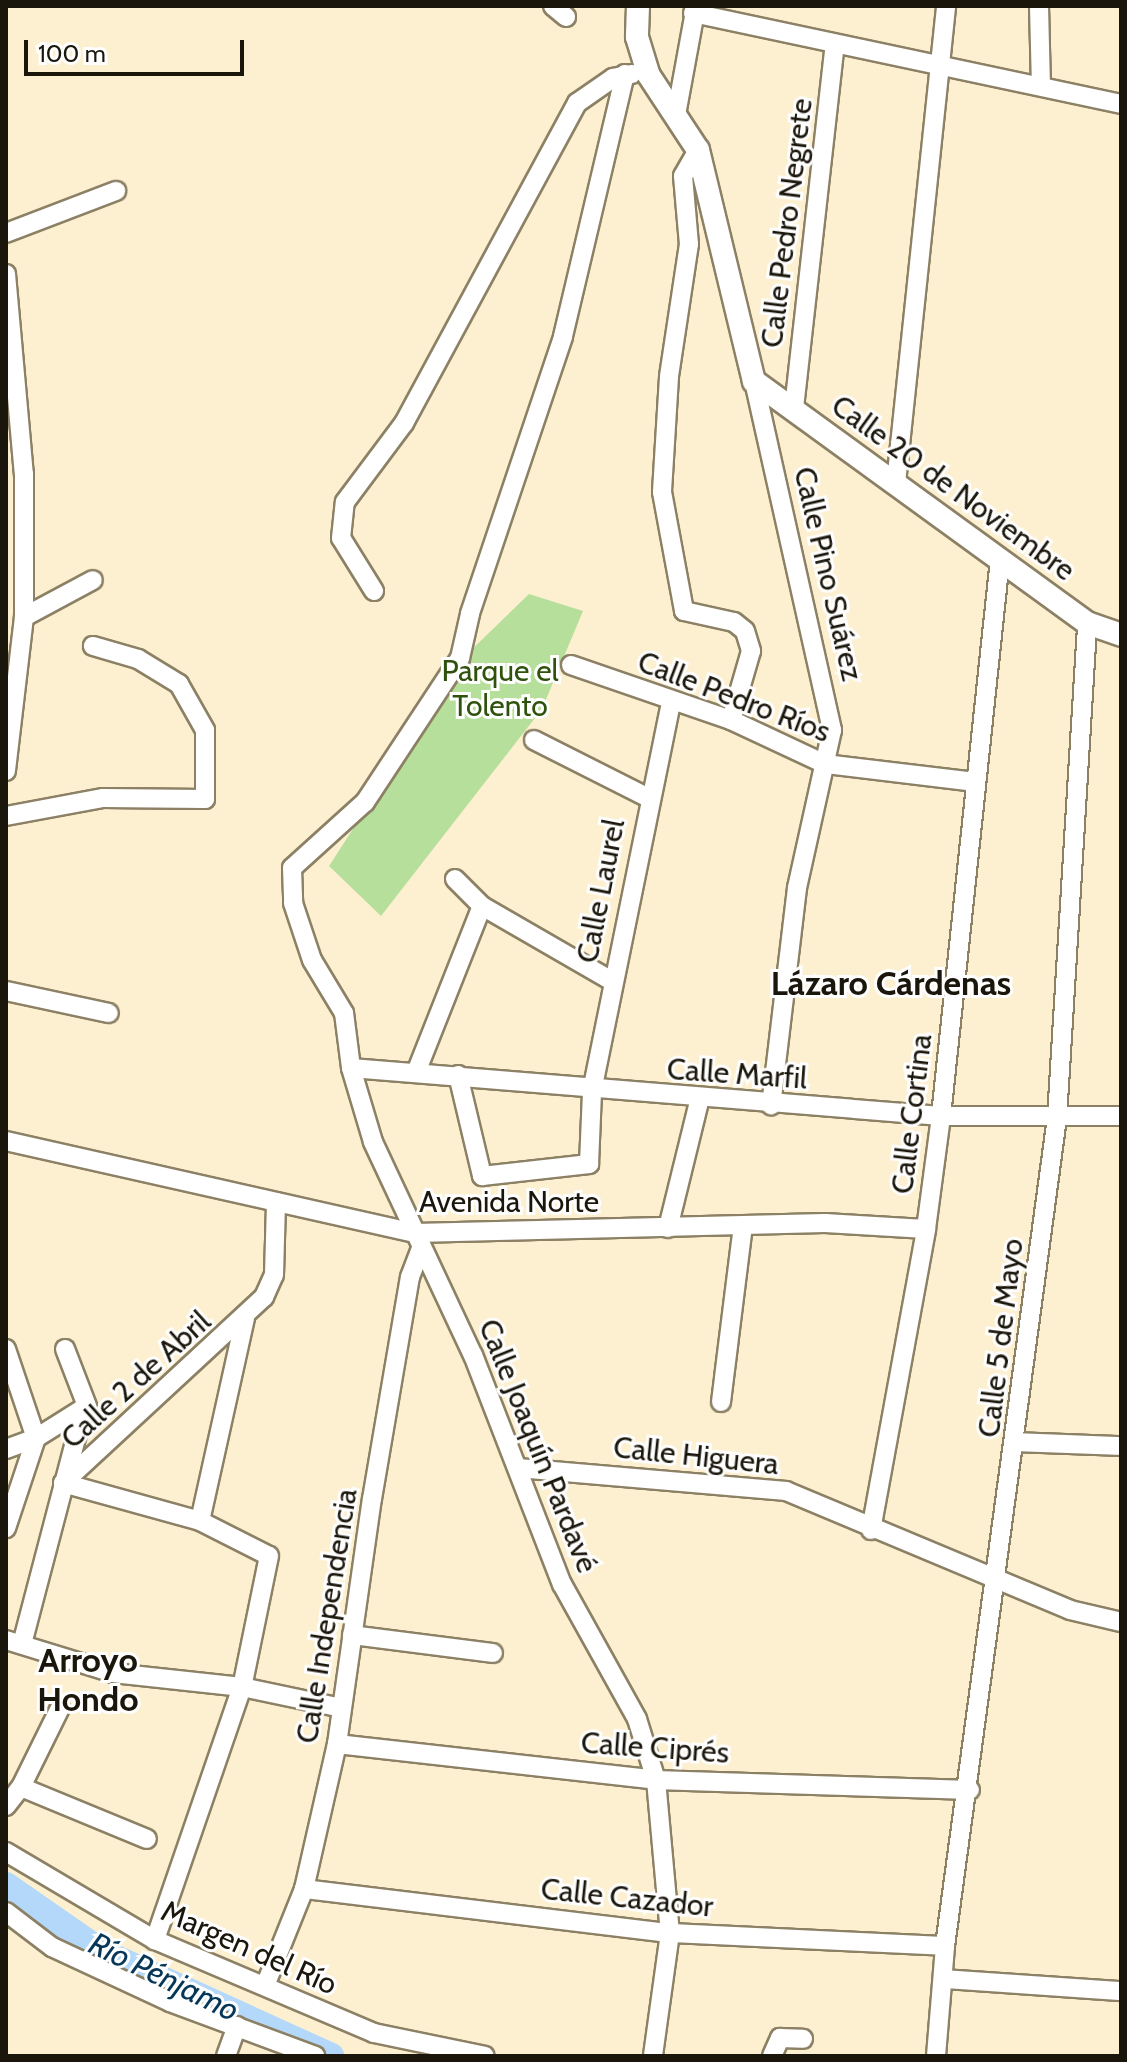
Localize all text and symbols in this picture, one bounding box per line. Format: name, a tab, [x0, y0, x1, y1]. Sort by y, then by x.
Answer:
scale bar	[28, 24, 248, 74]
text: 100 m	[38, 39, 106, 68]
street label: Calle Pedro Negrete	[754, 96, 820, 350]
street label: Calle 20 de Noviembre	[824, 388, 1082, 588]
street label: Calle Pino Suárez	[786, 464, 870, 684]
street label: Calle Pedro Ríos	[633, 644, 835, 750]
park label: Parque el Tolento	[441, 653, 559, 724]
street label: Calle Laurel	[569, 816, 633, 966]
district label: Lázaro Cárdenas	[771, 964, 1011, 1004]
street label: Calle Cortina	[884, 1032, 940, 1196]
street label: Calle Marfil	[666, 1051, 808, 1097]
street label: Avenida Norte	[419, 1184, 599, 1220]
street label: Calle 5 de Mayo	[971, 1237, 1031, 1439]
street label: Calle 2 de Abril	[54, 1304, 218, 1456]
street label: Calle Joaquín Pardavé	[471, 1314, 605, 1578]
street label: Calle Higuera	[612, 1429, 780, 1483]
street label: Calle Independencia	[289, 1486, 365, 1746]
district label: Arroyo Hondo	[37, 1640, 139, 1720]
street label: Calle Ciprés	[580, 1725, 730, 1771]
street label: Calle Cazador	[539, 1871, 715, 1925]
street label: Margen del Río	[156, 1893, 342, 2003]
water label: Río Pénjamo	[83, 1924, 245, 2030]

